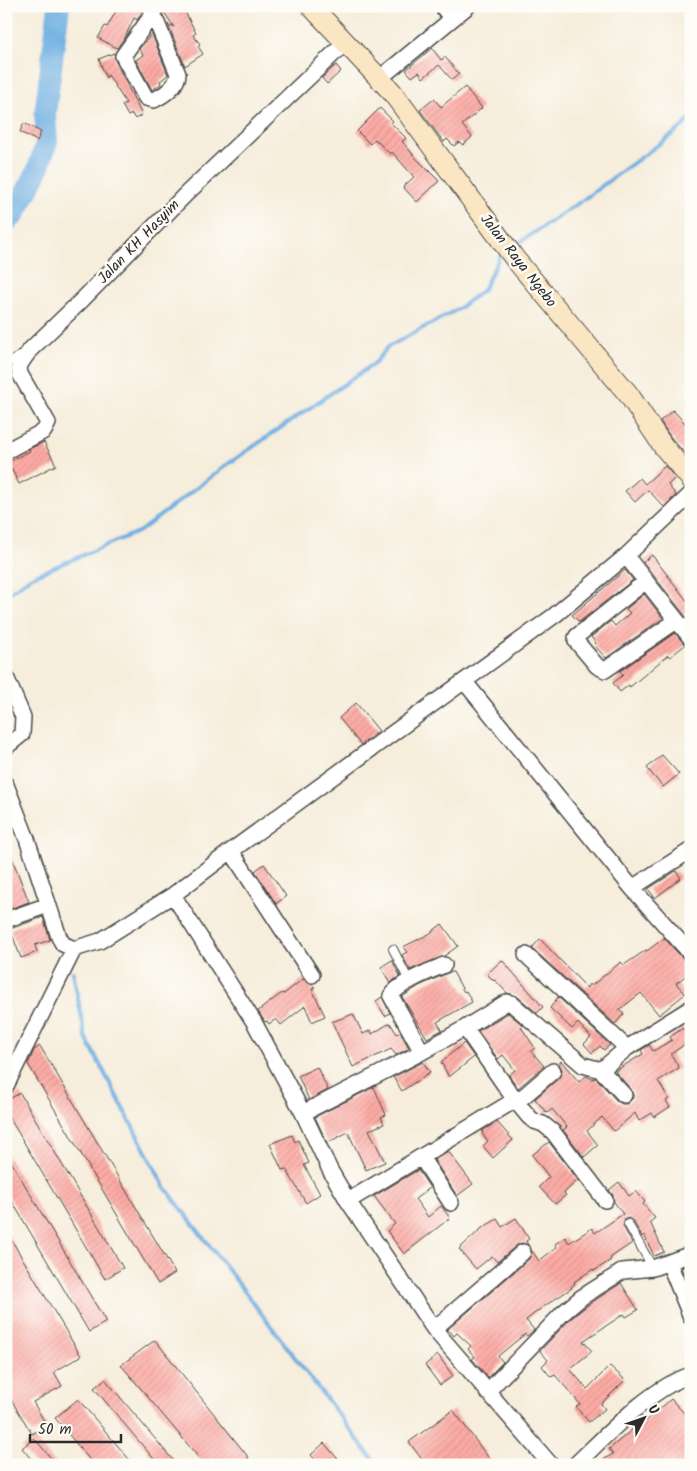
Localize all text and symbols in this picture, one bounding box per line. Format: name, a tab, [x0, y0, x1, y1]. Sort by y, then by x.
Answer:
street label: Jalan KH Hasyim	[92, 194, 186, 290]
street label: Jalan Raya Ngebo	[474, 209, 562, 313]
north arrow	[620, 1394, 670, 1444]
text: U	[642, 1400, 665, 1421]
scale bar	[30, 1411, 121, 1443]
text: 50 m	[38, 1418, 72, 1442]

